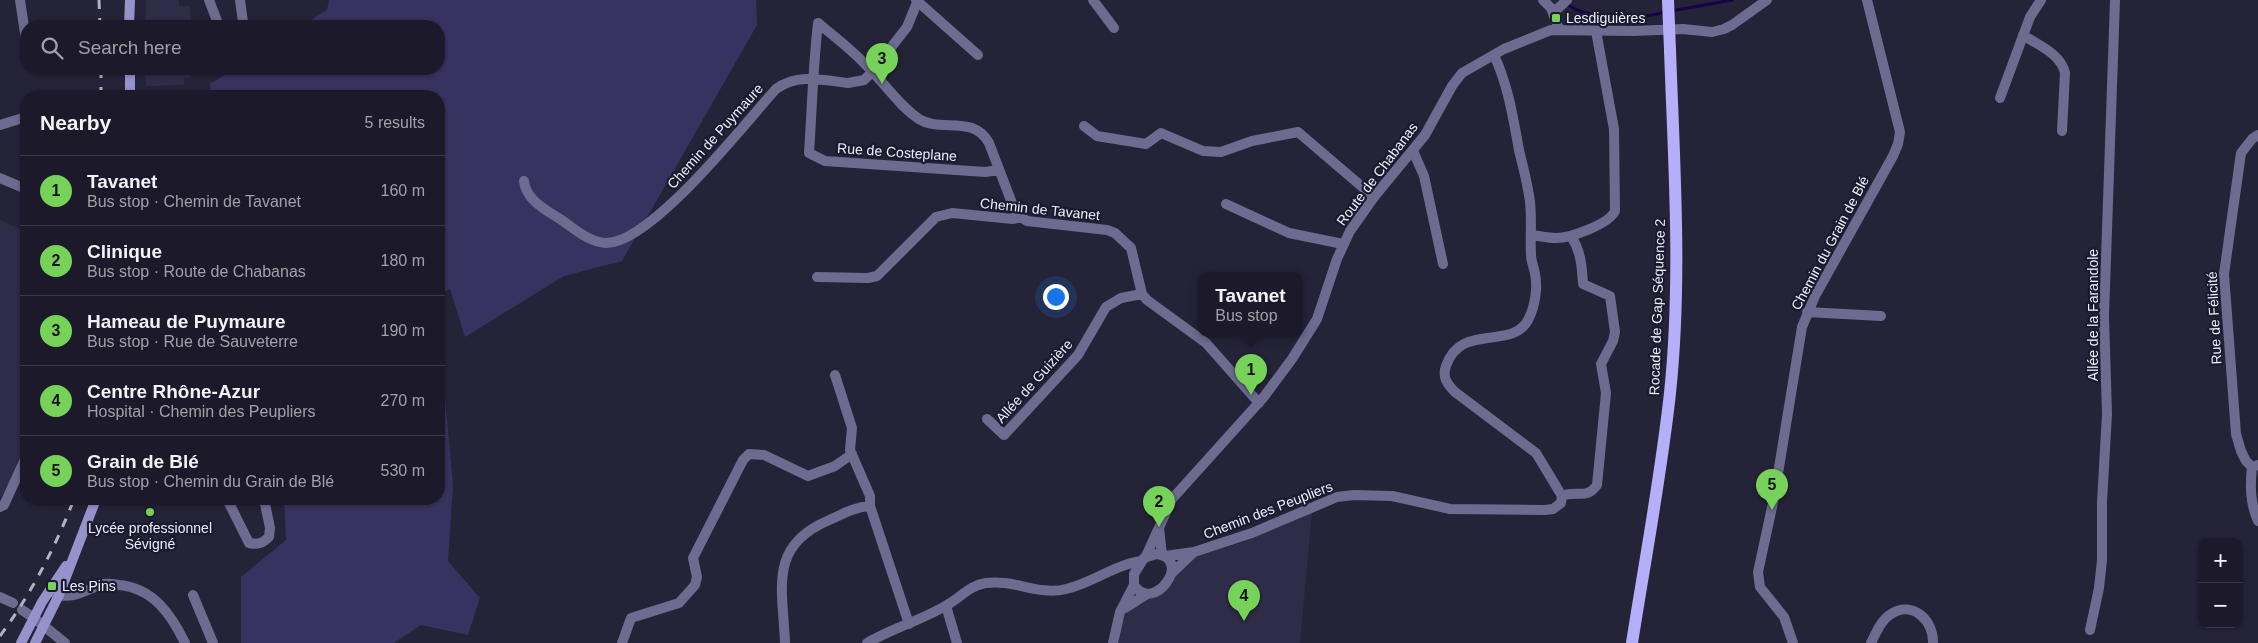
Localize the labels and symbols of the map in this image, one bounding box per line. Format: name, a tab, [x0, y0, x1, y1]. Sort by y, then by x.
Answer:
place label: Lesdiguières	[1566, 10, 1645, 26]
marker: Lesdiguières	[1550, 12, 1562, 24]
pin: 3	[866, 43, 898, 84]
street label: Chemin de Puymaure	[664, 80, 766, 192]
street label: Route de Chabanas	[1333, 119, 1421, 229]
street label: Rue de Costeplane	[837, 140, 958, 164]
street label: Chemin du Grain de Blé	[1788, 173, 1872, 313]
street label: Chemin de Tavanet	[979, 195, 1101, 223]
street label: Rocade de Gap Séquence 2	[1646, 218, 1668, 396]
street label: Allée de la Farandole	[2085, 249, 2101, 381]
street label: Rue de Félicité	[2204, 271, 2224, 365]
your location	[1043, 284, 1069, 310]
street label: Allée de Guizière	[992, 336, 1076, 426]
pin: 1	[1235, 354, 1267, 395]
pin: 5	[1756, 469, 1788, 510]
street label: Chemin des Peupliers	[1201, 478, 1335, 542]
pin: 2	[1143, 486, 1175, 527]
marker: Lycée professionnel Sévigné	[144, 506, 156, 518]
place label: Lycée professionnel Sévigné	[88, 520, 212, 552]
place label: Les Pins	[62, 578, 116, 594]
marker: Les Pins	[46, 580, 58, 592]
pin: 4	[1228, 580, 1260, 621]

